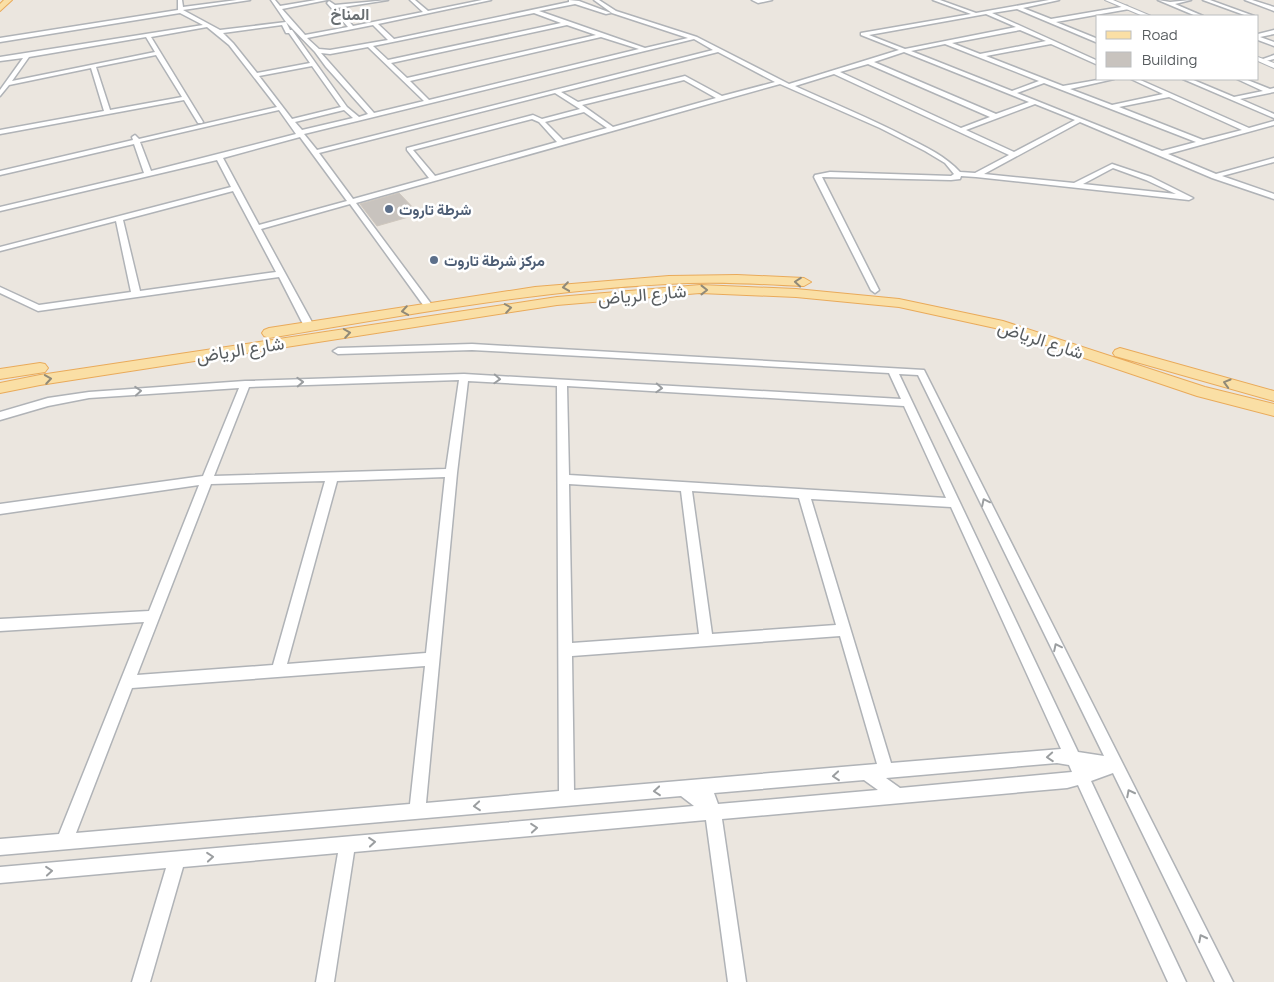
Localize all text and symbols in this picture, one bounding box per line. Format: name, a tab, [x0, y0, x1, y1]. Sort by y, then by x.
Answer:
district label: المناخ	[331, 3, 369, 25]
legend	[1096, 15, 1259, 80]
text: Road	[1142, 24, 1178, 45]
text: Building	[1142, 49, 1197, 70]
place label: شرطة تاروت	[399, 199, 472, 220]
marker: شرطة تاروت	[383, 203, 395, 215]
place label: مركز شرطة تاروت	[444, 250, 545, 271]
marker: مركز شرطة تاروت	[428, 254, 440, 266]
one-way arrow	[793, 276, 801, 287]
street label: شارع الرياض	[597, 278, 687, 311]
one-way arrow	[561, 281, 569, 292]
one-way arrow	[700, 285, 708, 295]
one-way arrow	[503, 304, 512, 314]
one-way arrow	[401, 306, 409, 316]
street label: شارع الرياض	[995, 314, 1087, 365]
one-way arrow	[343, 328, 351, 339]
street label: شارع الرياض	[194, 330, 286, 369]
one-way arrow	[493, 373, 501, 384]
one-way arrow	[44, 374, 52, 384]
one-way arrow	[296, 377, 304, 387]
one-way arrow	[1223, 378, 1231, 389]
one-way arrow	[656, 383, 664, 394]
one-way arrow	[134, 386, 142, 397]
one-way arrow	[981, 498, 991, 507]
one-way arrow	[1053, 644, 1063, 653]
one-way arrow	[1046, 751, 1054, 762]
one-way arrow	[832, 770, 840, 781]
one-way arrow	[652, 785, 660, 796]
one-way arrow	[1125, 789, 1136, 798]
one-way arrow	[473, 801, 481, 812]
one-way arrow	[530, 823, 538, 834]
one-way arrow	[369, 837, 377, 848]
one-way arrow	[207, 851, 215, 862]
one-way arrow	[45, 866, 53, 877]
one-way arrow	[1198, 935, 1208, 944]

